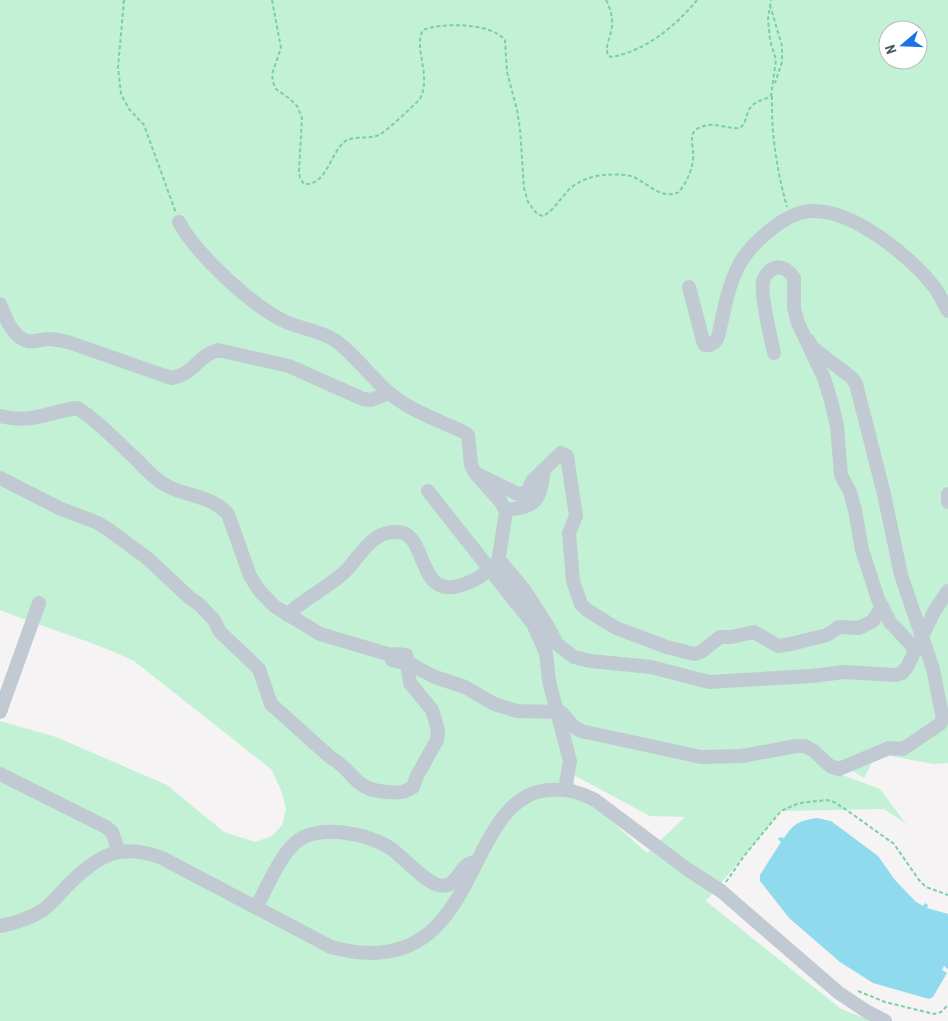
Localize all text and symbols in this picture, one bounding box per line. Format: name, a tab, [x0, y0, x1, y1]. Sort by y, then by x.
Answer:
north arrow	[878, 20, 928, 70]
text: N	[882, 43, 900, 56]

